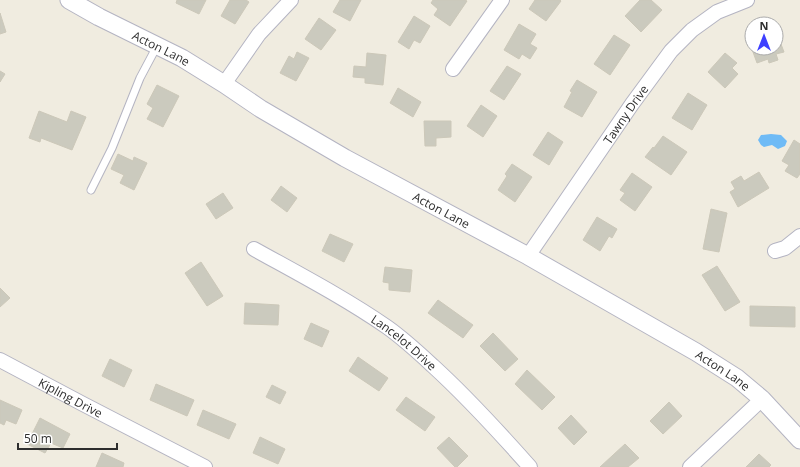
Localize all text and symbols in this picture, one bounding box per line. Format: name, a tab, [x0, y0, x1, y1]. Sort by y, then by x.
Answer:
north arrow	[744, 16, 784, 56]
text: N	[760, 18, 768, 33]
street label: Acton Lane	[130, 26, 194, 70]
street label: Tawny Drive	[599, 81, 652, 147]
street label: Acton Lane	[410, 188, 473, 232]
street label: Lancelot Drive	[368, 310, 441, 374]
street label: Acton Lane	[693, 346, 754, 394]
street label: Kipling Drive	[36, 374, 106, 421]
scale bar	[18, 425, 117, 451]
text: 50 m	[24, 430, 52, 447]

